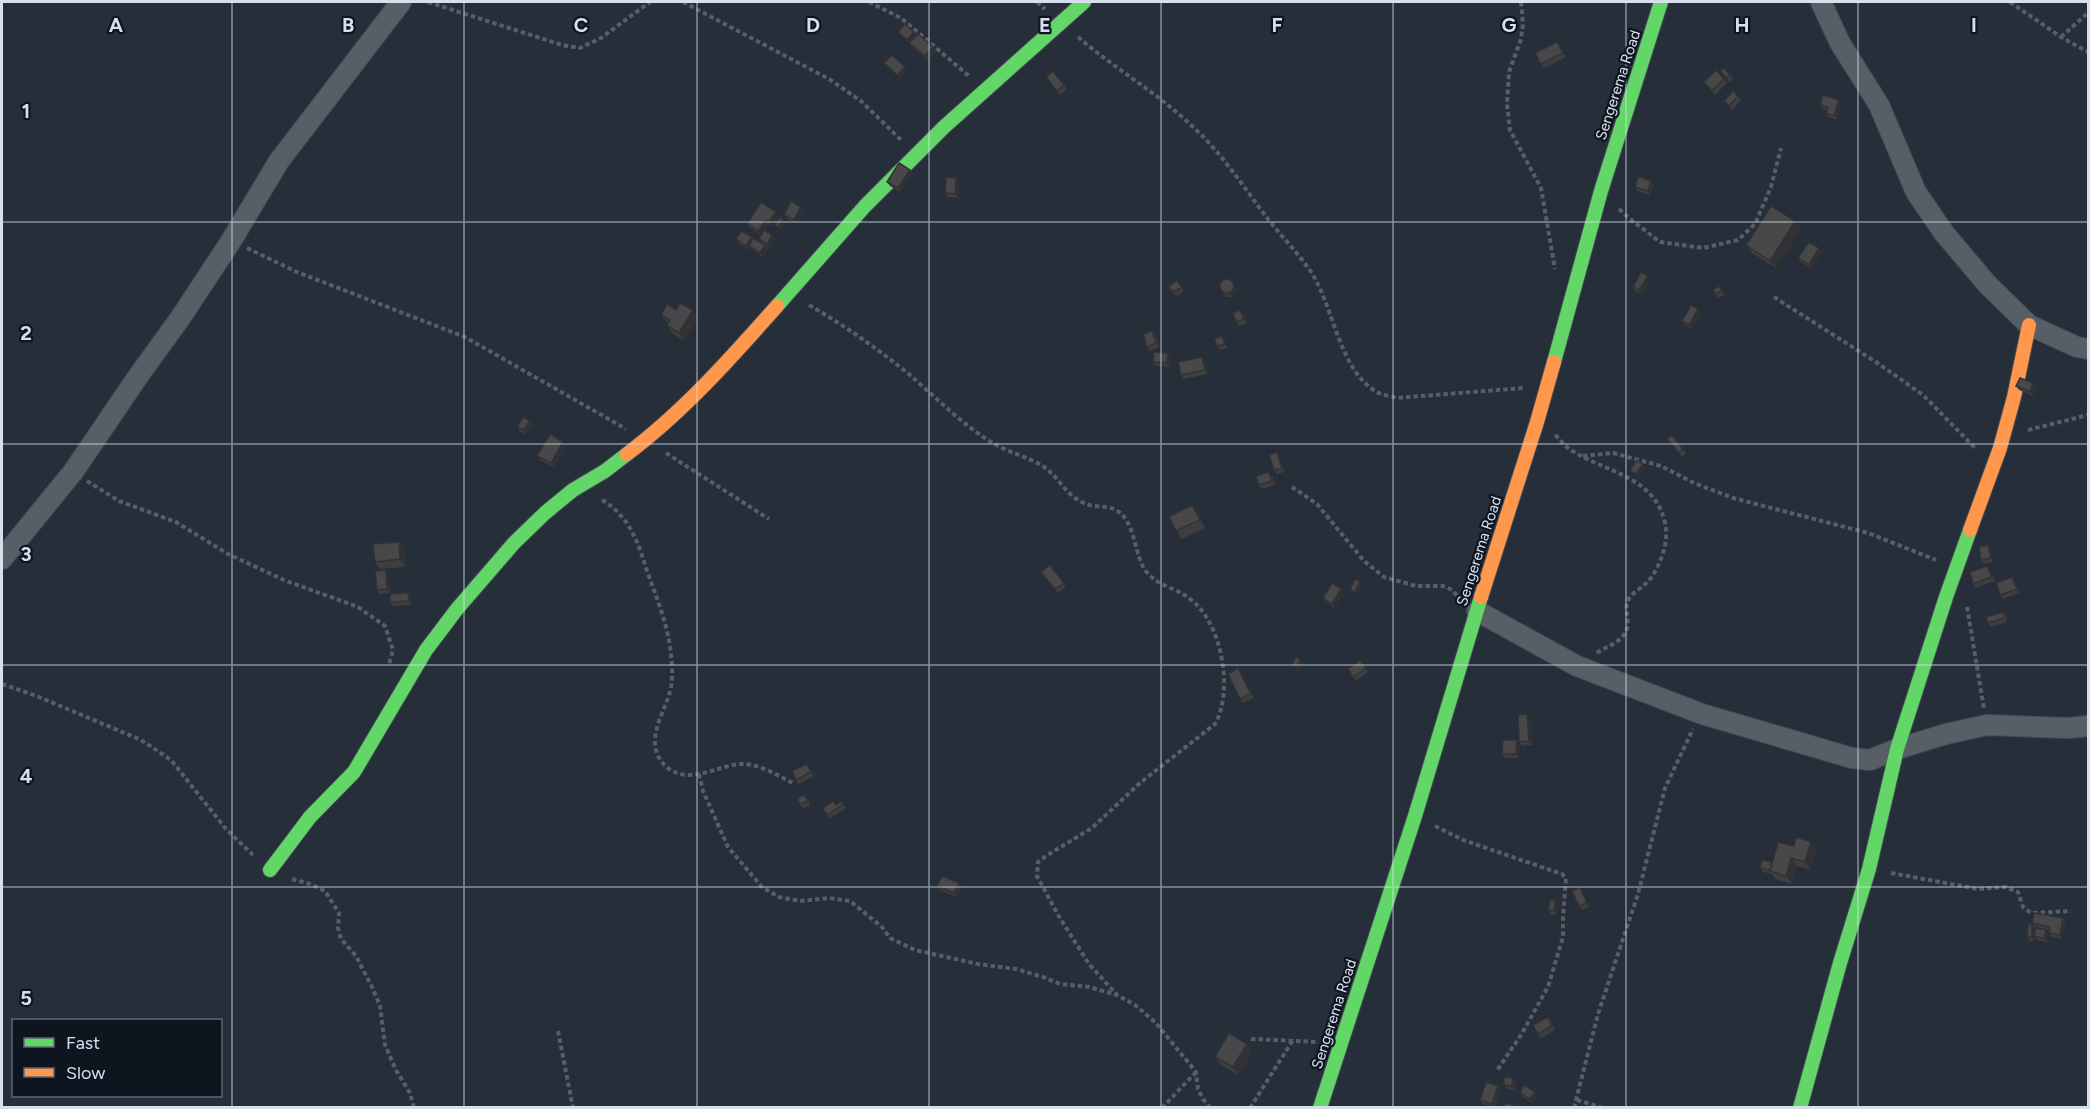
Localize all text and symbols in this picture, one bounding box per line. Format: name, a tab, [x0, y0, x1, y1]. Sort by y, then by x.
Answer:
text: A	[109, 13, 124, 37]
text: B	[342, 13, 354, 37]
text: C	[574, 13, 588, 37]
text: D	[806, 13, 820, 37]
text: E	[1039, 13, 1051, 37]
text: F	[1271, 13, 1283, 37]
text: G	[1502, 13, 1517, 37]
text: H	[1735, 13, 1750, 37]
text: I	[1971, 13, 1977, 37]
street label: Sengerema Road	[1592, 28, 1644, 142]
text: 1	[22, 99, 30, 123]
text: 2	[20, 321, 32, 345]
street label: Sengerema Road	[1453, 494, 1505, 608]
text: 3	[20, 542, 32, 566]
text: 4	[20, 764, 33, 788]
street label: Sengerema Road	[1308, 957, 1360, 1071]
text: 5	[20, 986, 32, 1010]
legend	[12, 1019, 222, 1097]
text: Fast	[66, 1032, 100, 1054]
text: Slow	[66, 1062, 105, 1084]

